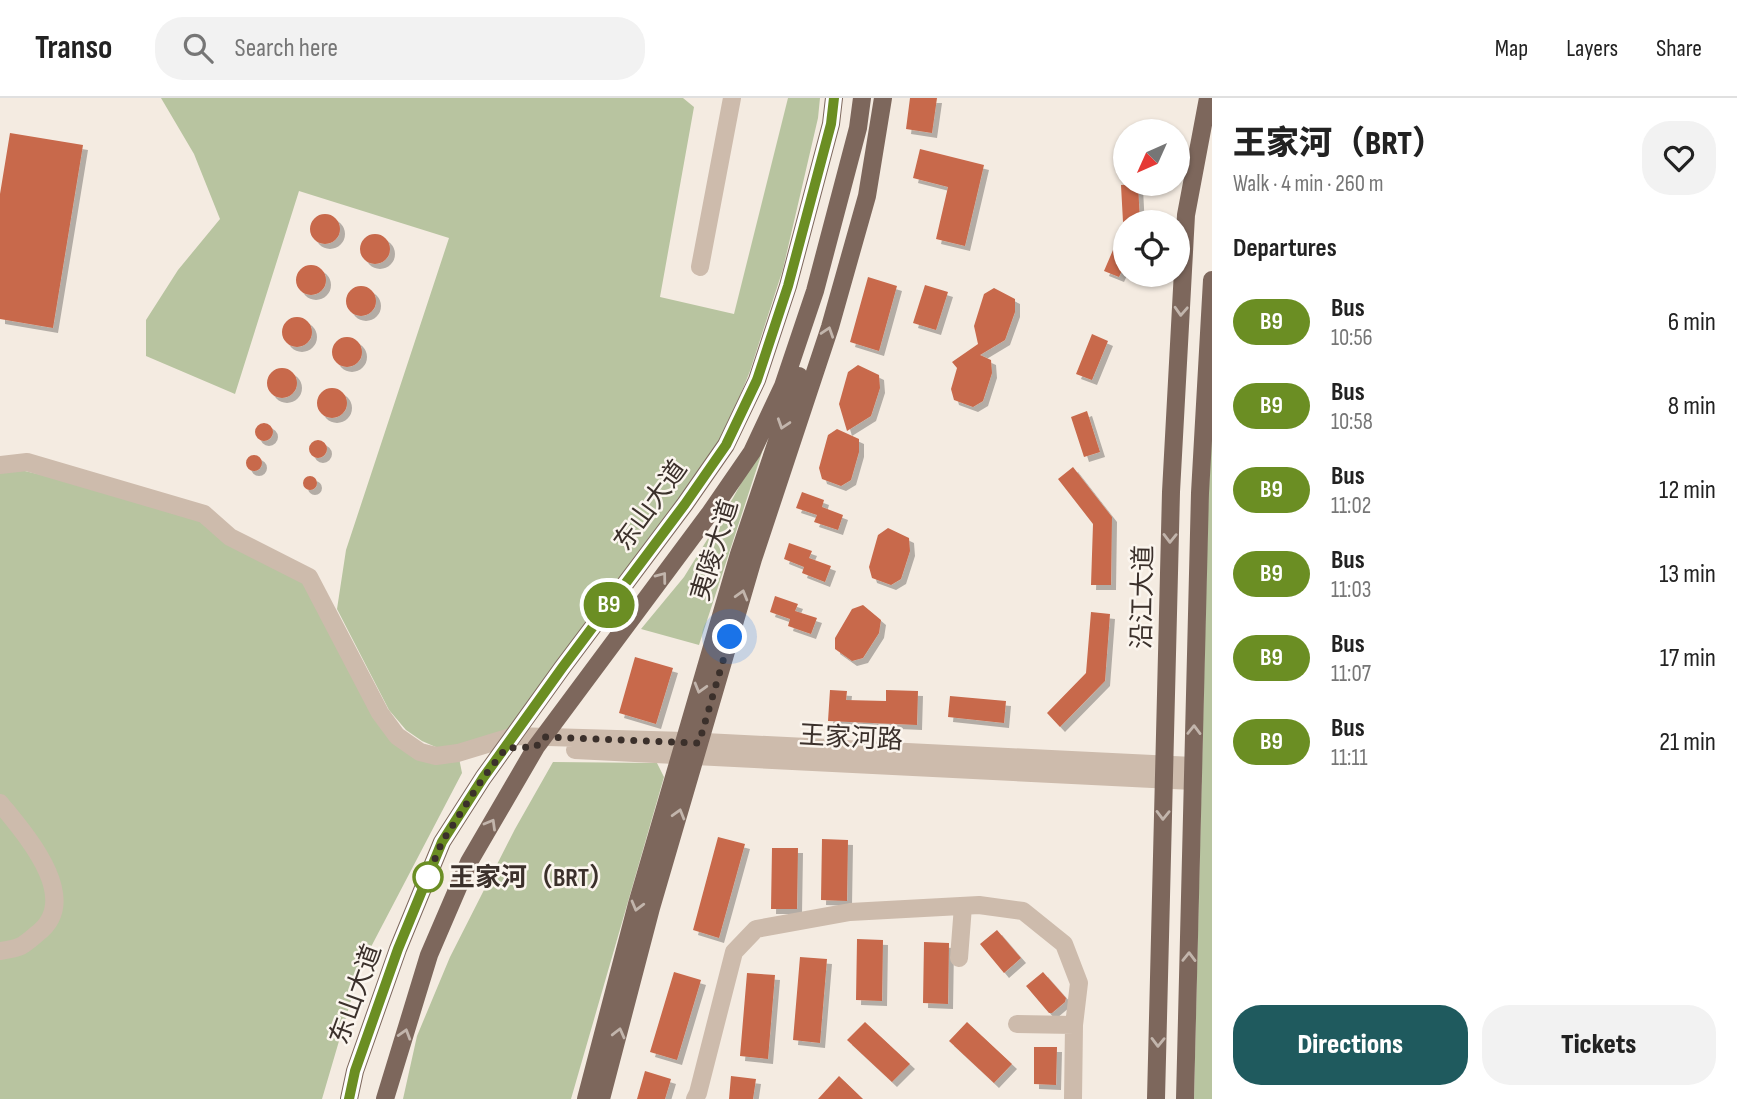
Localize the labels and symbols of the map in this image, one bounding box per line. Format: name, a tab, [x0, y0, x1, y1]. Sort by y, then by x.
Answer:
north arrow	[1113, 119, 1190, 196]
one-way arrow	[1174, 306, 1189, 317]
one-way arrow	[820, 327, 835, 339]
one-way arrow	[777, 417, 791, 430]
street label: 东山大道	[608, 455, 694, 557]
street label: 夷陵大道	[685, 496, 745, 605]
one-way arrow	[1162, 534, 1178, 544]
street label: 沿江大道	[1127, 545, 1160, 649]
one-way arrow	[653, 572, 666, 584]
line badge: B9	[578, 582, 640, 628]
one-way arrow	[734, 589, 749, 601]
your location	[712, 619, 747, 654]
one-way arrow	[694, 682, 709, 694]
street label: 王家河路	[798, 720, 904, 757]
one-way arrow	[1187, 724, 1202, 735]
one-way arrow	[670, 808, 685, 820]
one-way arrow	[1155, 810, 1171, 820]
one-way arrow	[483, 819, 496, 831]
marker: 王家河（BRT）	[413, 862, 443, 892]
place label: 王家河（BRT）	[449, 863, 615, 894]
one-way arrow	[631, 900, 645, 912]
street label: 东山大道	[324, 940, 389, 1049]
one-way arrow	[1181, 952, 1196, 963]
one-way arrow	[611, 1027, 625, 1039]
one-way arrow	[396, 1028, 411, 1040]
one-way arrow	[1150, 1037, 1165, 1048]

